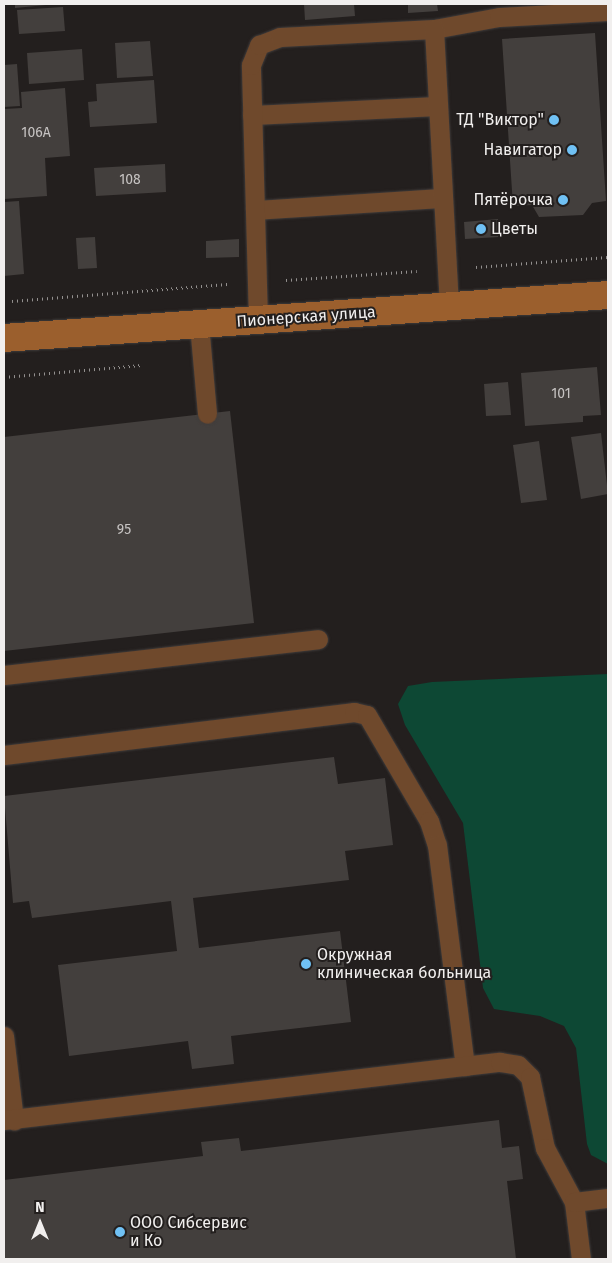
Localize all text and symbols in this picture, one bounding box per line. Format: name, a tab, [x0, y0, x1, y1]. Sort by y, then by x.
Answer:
place label: ТД "Виктор"	[456, 110, 544, 130]
marker: ТД "Виктор"	[548, 114, 560, 126]
house number: 106А	[21, 125, 51, 141]
place label: Навигатор	[484, 140, 562, 160]
marker: Навигатор	[566, 144, 578, 156]
house number: 108	[119, 172, 141, 188]
place label: Пятёрочка	[473, 190, 553, 210]
marker: Пятёрочка	[557, 194, 569, 206]
place label: Цветы	[491, 219, 538, 239]
marker: Цветы	[475, 223, 487, 235]
street label: Пионерская улица	[236, 303, 376, 331]
house number: 101	[551, 386, 571, 402]
house number: 95	[117, 522, 131, 538]
place label: Окружная клиническая больница	[317, 945, 491, 983]
marker: Окружная клиническая больница	[299, 957, 313, 971]
north arrow	[15, 1198, 65, 1248]
text: N	[35, 1199, 45, 1216]
place label: ООО Сибсервис и Ко	[130, 1213, 247, 1251]
marker: ООО Сибсервис и Ко	[114, 1226, 126, 1238]

